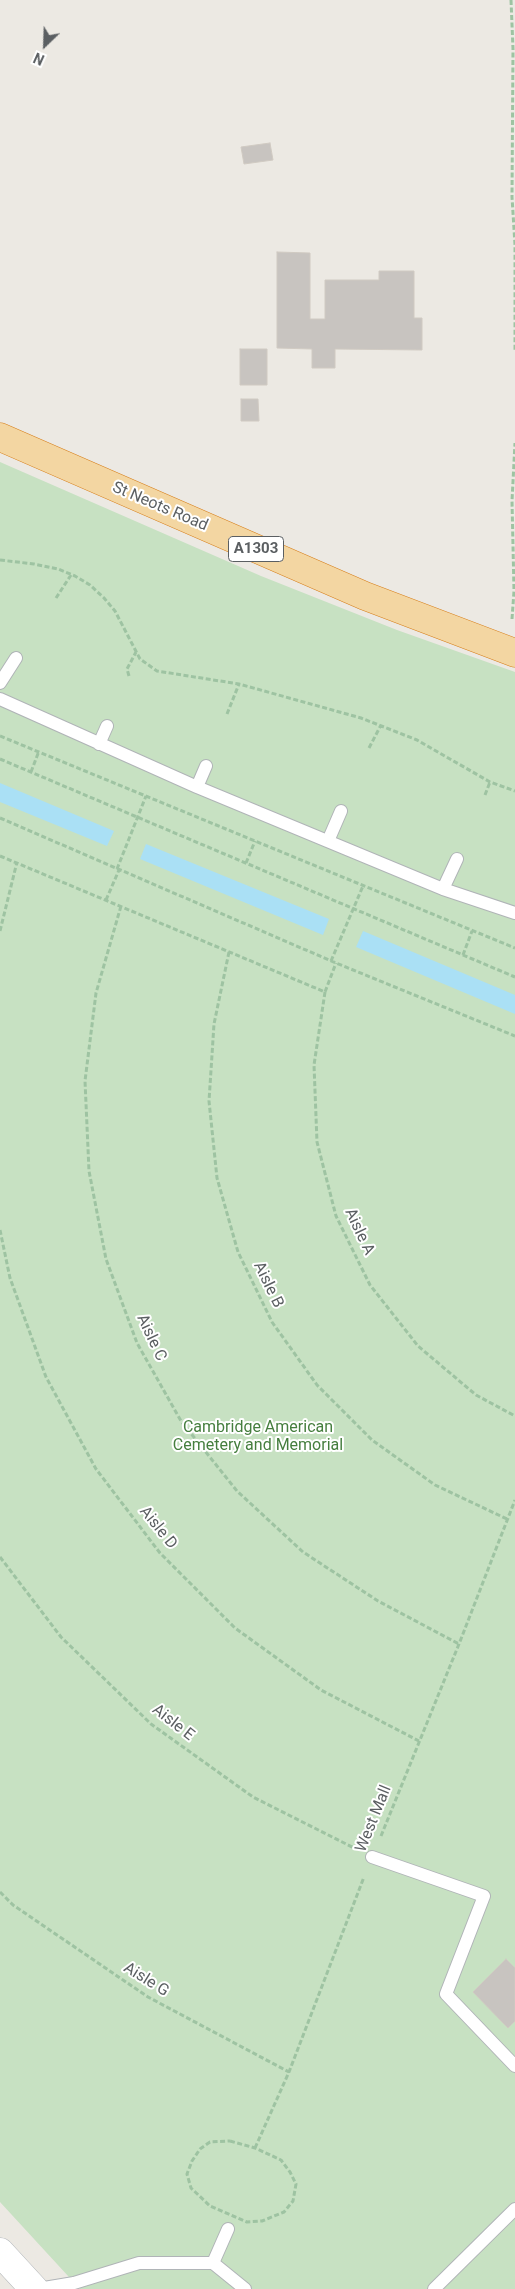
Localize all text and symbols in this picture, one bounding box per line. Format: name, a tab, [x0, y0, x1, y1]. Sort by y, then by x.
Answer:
north arrow	[20, 20, 70, 70]
text: N	[31, 49, 47, 68]
street label: St Neots Road	[109, 478, 211, 536]
road number: A1303	[228, 536, 284, 562]
street label: Aisle A	[340, 1206, 378, 1258]
street label: Aisle B	[249, 1259, 287, 1311]
street label: Aisle C	[132, 1312, 170, 1364]
park label: Cambridge American Cemetery and Memorial	[173, 1418, 343, 1456]
street label: Aisle D	[135, 1503, 181, 1553]
street label: Aisle E	[148, 1701, 198, 1745]
street label: West Mall	[352, 1783, 396, 1855]
street label: Aisle G	[120, 1959, 172, 2001]

